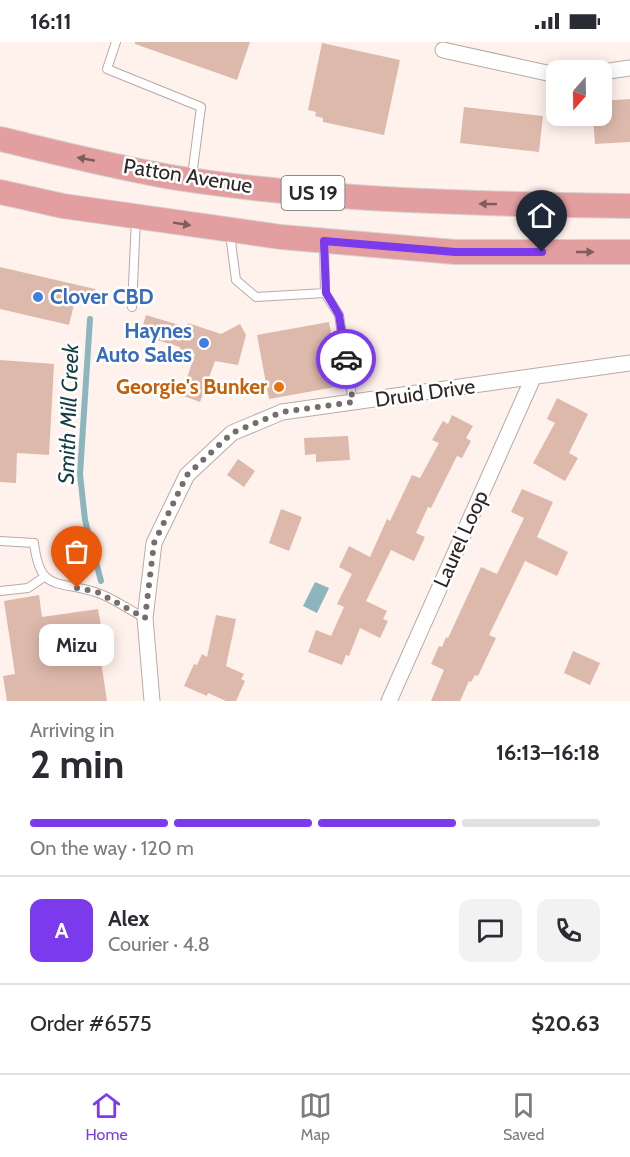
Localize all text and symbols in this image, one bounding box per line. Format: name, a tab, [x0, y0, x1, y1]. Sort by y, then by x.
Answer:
text: 16:11	[30, 8, 72, 35]
north arrow	[546, 60, 612, 126]
map controls	[546, 60, 612, 126]
street label: Patton Avenue	[122, 153, 255, 198]
one-way arrow	[76, 154, 95, 163]
road number: US 19	[282, 176, 344, 210]
pin	[516, 190, 567, 252]
one-way arrow	[478, 199, 497, 209]
icon: home	[525, 199, 558, 232]
one-way arrow	[172, 219, 191, 228]
one-way arrow	[576, 247, 595, 257]
place label: Clover CBD	[50, 284, 154, 309]
marker: Clover CBD	[31, 290, 45, 304]
place label: Haynes Auto Sales	[96, 318, 192, 367]
courier	[316, 329, 376, 389]
marker: Haynes Auto Sales	[197, 336, 211, 350]
water label: Smith Mill Creek	[53, 343, 84, 485]
icon: car	[330, 343, 363, 376]
street label: Druid Drive	[373, 373, 477, 412]
place label: Georgie's Bunker	[116, 374, 267, 399]
marker: Georgie's Bunker	[272, 380, 286, 394]
street label: Laurel Loop	[428, 486, 493, 591]
pin	[51, 526, 102, 588]
icon: bag	[60, 535, 93, 568]
callout: Mizu	[40, 624, 115, 666]
text: Mizu	[56, 633, 97, 657]
text: Arriving in	[30, 718, 114, 742]
text: 16:13–16:18	[496, 739, 600, 766]
text: 2 min	[30, 740, 124, 788]
text: On the way · 120 m	[30, 836, 194, 860]
button: chat	[459, 899, 522, 962]
button: phone	[537, 899, 600, 962]
text: Alex	[108, 905, 149, 932]
text: A	[55, 917, 68, 944]
text: Courier · 4.8	[108, 932, 210, 956]
text: Order #6575	[30, 1010, 152, 1037]
text: $20.63	[531, 1010, 600, 1037]
tab: Home	[86, 1089, 128, 1144]
tab: Map	[299, 1089, 332, 1144]
tab: Saved	[503, 1089, 544, 1144]

